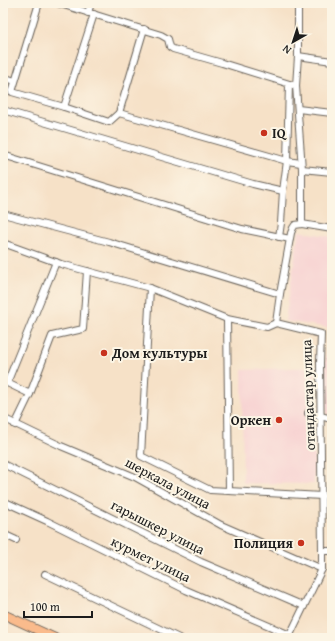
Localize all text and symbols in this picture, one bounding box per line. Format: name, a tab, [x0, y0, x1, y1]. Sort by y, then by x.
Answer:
north arrow	[273, 22, 313, 62]
text: N	[278, 41, 295, 58]
place label: IQ	[272, 123, 287, 143]
marker: IQ	[259, 128, 269, 138]
street label: отандастар улица	[296, 339, 320, 451]
place label: Дом культуры	[111, 343, 207, 363]
marker: Дом культуры	[99, 348, 109, 358]
place label: Оркен	[231, 410, 271, 430]
marker: Оркен	[274, 415, 284, 425]
street label: шеркала улица	[122, 452, 214, 514]
street label: гарышкер улица	[108, 495, 209, 559]
street label: курмет улица	[108, 531, 194, 587]
place label: Полиция	[234, 533, 293, 553]
marker: Полиция	[296, 538, 306, 548]
scale bar	[24, 593, 92, 619]
text: 100 m	[30, 598, 60, 615]

